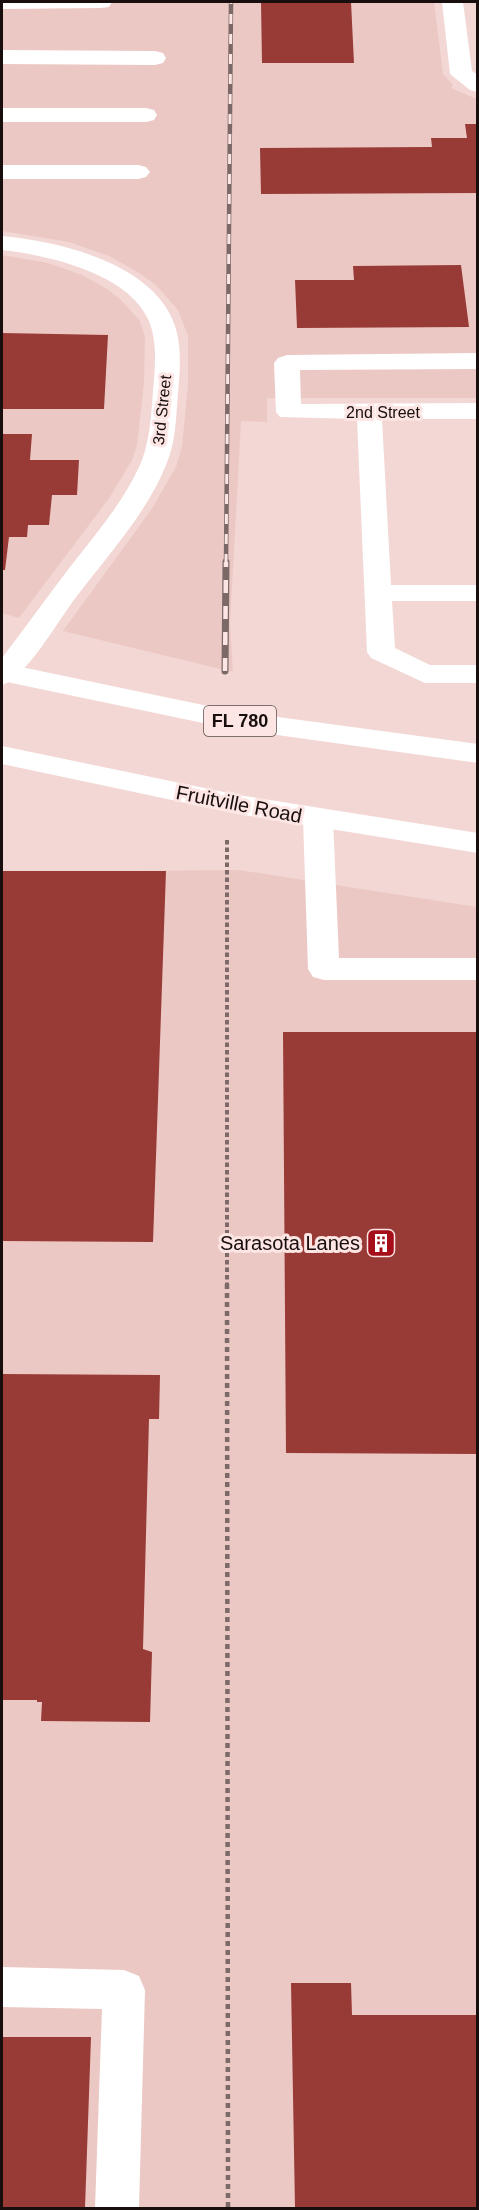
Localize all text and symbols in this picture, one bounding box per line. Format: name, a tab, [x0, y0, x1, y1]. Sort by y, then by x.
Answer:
street label: 3rd Street	[150, 374, 174, 446]
street label: 2nd Street	[346, 404, 420, 421]
road number: FL 780	[204, 706, 276, 736]
street label: Fruitville Road	[174, 781, 304, 827]
building icon: Sarasota Lanes	[365, 1227, 397, 1259]
place label: Sarasota Lanes	[220, 1232, 360, 1254]

